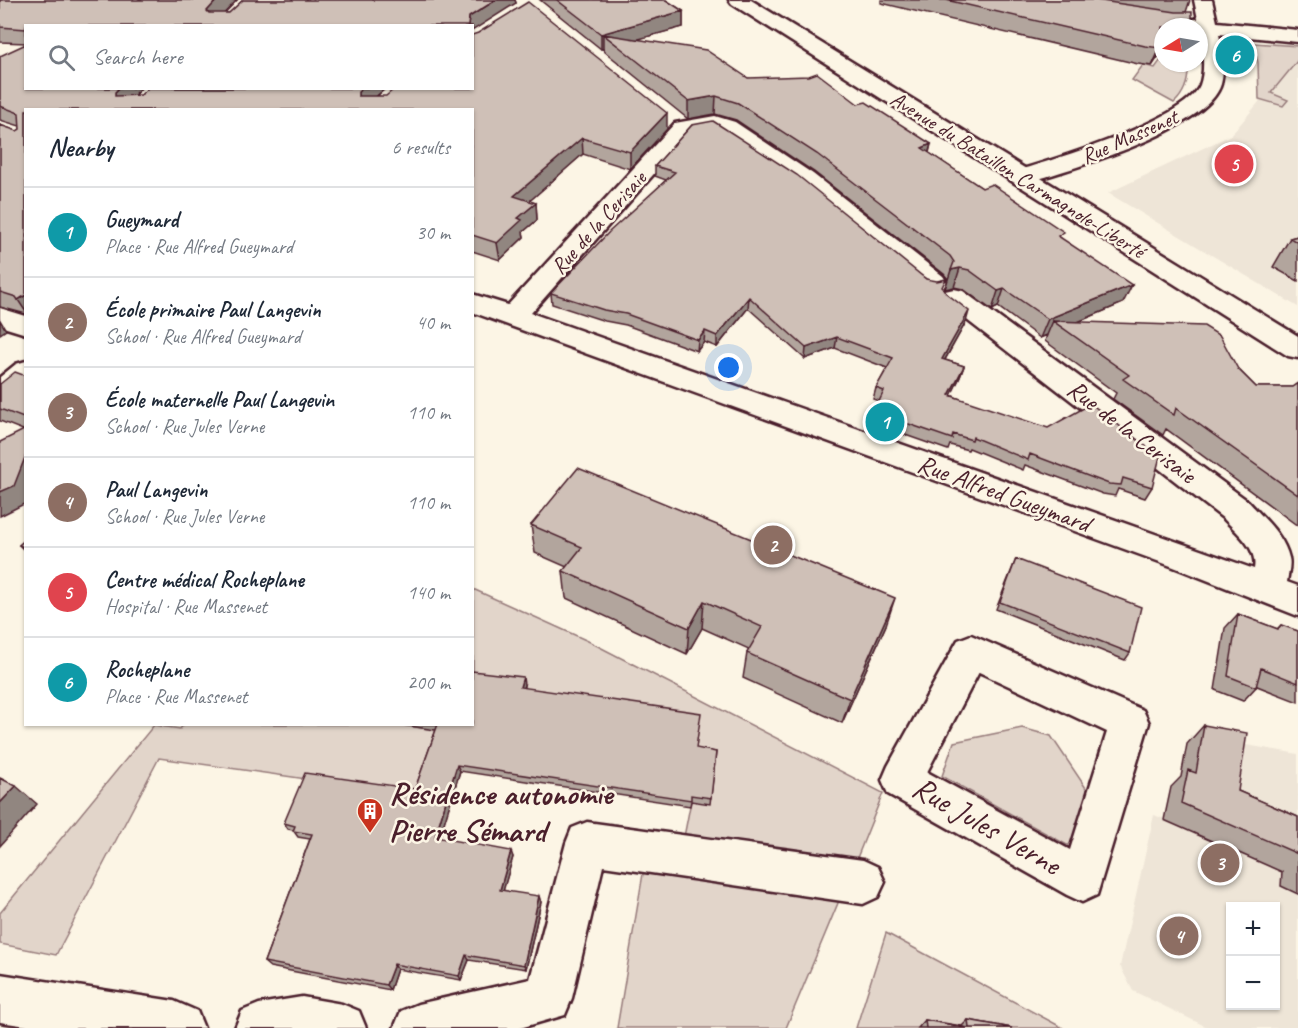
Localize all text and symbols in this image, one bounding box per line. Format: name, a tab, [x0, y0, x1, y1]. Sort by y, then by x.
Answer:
north arrow	[1154, 18, 1208, 72]
search box	[24, 24, 474, 90]
pin: 6	[1216, 32, 1254, 78]
icon: search	[45, 41, 78, 74]
text: Search here	[93, 43, 183, 71]
street label: Avenue du Bataillon Carmagnole-Liberté	[885, 85, 1153, 267]
street label: Rue Massenet	[1077, 102, 1185, 171]
text: Nearby	[48, 131, 113, 164]
text: 6 results	[391, 135, 450, 160]
pin: 5	[1214, 142, 1254, 186]
street label: Rue de la Cerisaie	[545, 164, 654, 280]
text: Gueymard	[105, 206, 178, 234]
text: 1	[63, 220, 72, 245]
text: 30 m	[416, 220, 450, 245]
text: Place · Rue Alfred Gueymard	[105, 234, 293, 259]
text: École primaire Paul Langevin	[105, 296, 321, 324]
text: 2	[63, 310, 72, 335]
text: 40 m	[416, 310, 450, 335]
text: School · Rue Alfred Gueymard	[105, 324, 301, 349]
your location	[714, 353, 743, 382]
street label: Rue de la Cerisaie	[1061, 372, 1204, 492]
text: École maternelle Paul Langevin	[105, 386, 334, 414]
text: 3	[63, 400, 72, 425]
text: 110 m	[407, 400, 450, 425]
pin: 1	[866, 400, 904, 444]
text: School · Rue Jules Verne	[105, 414, 264, 439]
street label: Rue Alfred Gueymard	[913, 447, 1098, 541]
text: Paul Langevin	[105, 476, 207, 504]
text: 4	[63, 490, 72, 515]
text: 110 m	[407, 490, 450, 515]
text: School · Rue Jules Verne	[105, 504, 264, 529]
pin: 2	[754, 522, 792, 568]
text: Centre médical Rocheplane	[105, 566, 304, 594]
text: 5	[63, 580, 72, 605]
text: 140 m	[407, 580, 450, 605]
text: Hospital · Rue Massenet	[105, 594, 267, 619]
text: Rocheplane	[105, 656, 189, 684]
text: 6	[63, 670, 72, 695]
text: 200 m	[407, 670, 450, 695]
text: Place · Rue Massenet	[105, 684, 247, 709]
street label: Rue Jules Verne	[905, 767, 1070, 886]
place label: Résidence autonomie Pierre Sémard	[389, 773, 615, 851]
building icon: Résidence autonomie Pierre Sémard	[355, 796, 385, 834]
pin: 3	[1200, 840, 1240, 886]
map controls	[1226, 902, 1280, 1010]
button: +	[1226, 902, 1280, 956]
pin: 4	[1160, 914, 1198, 958]
button: −	[1226, 956, 1280, 1010]

